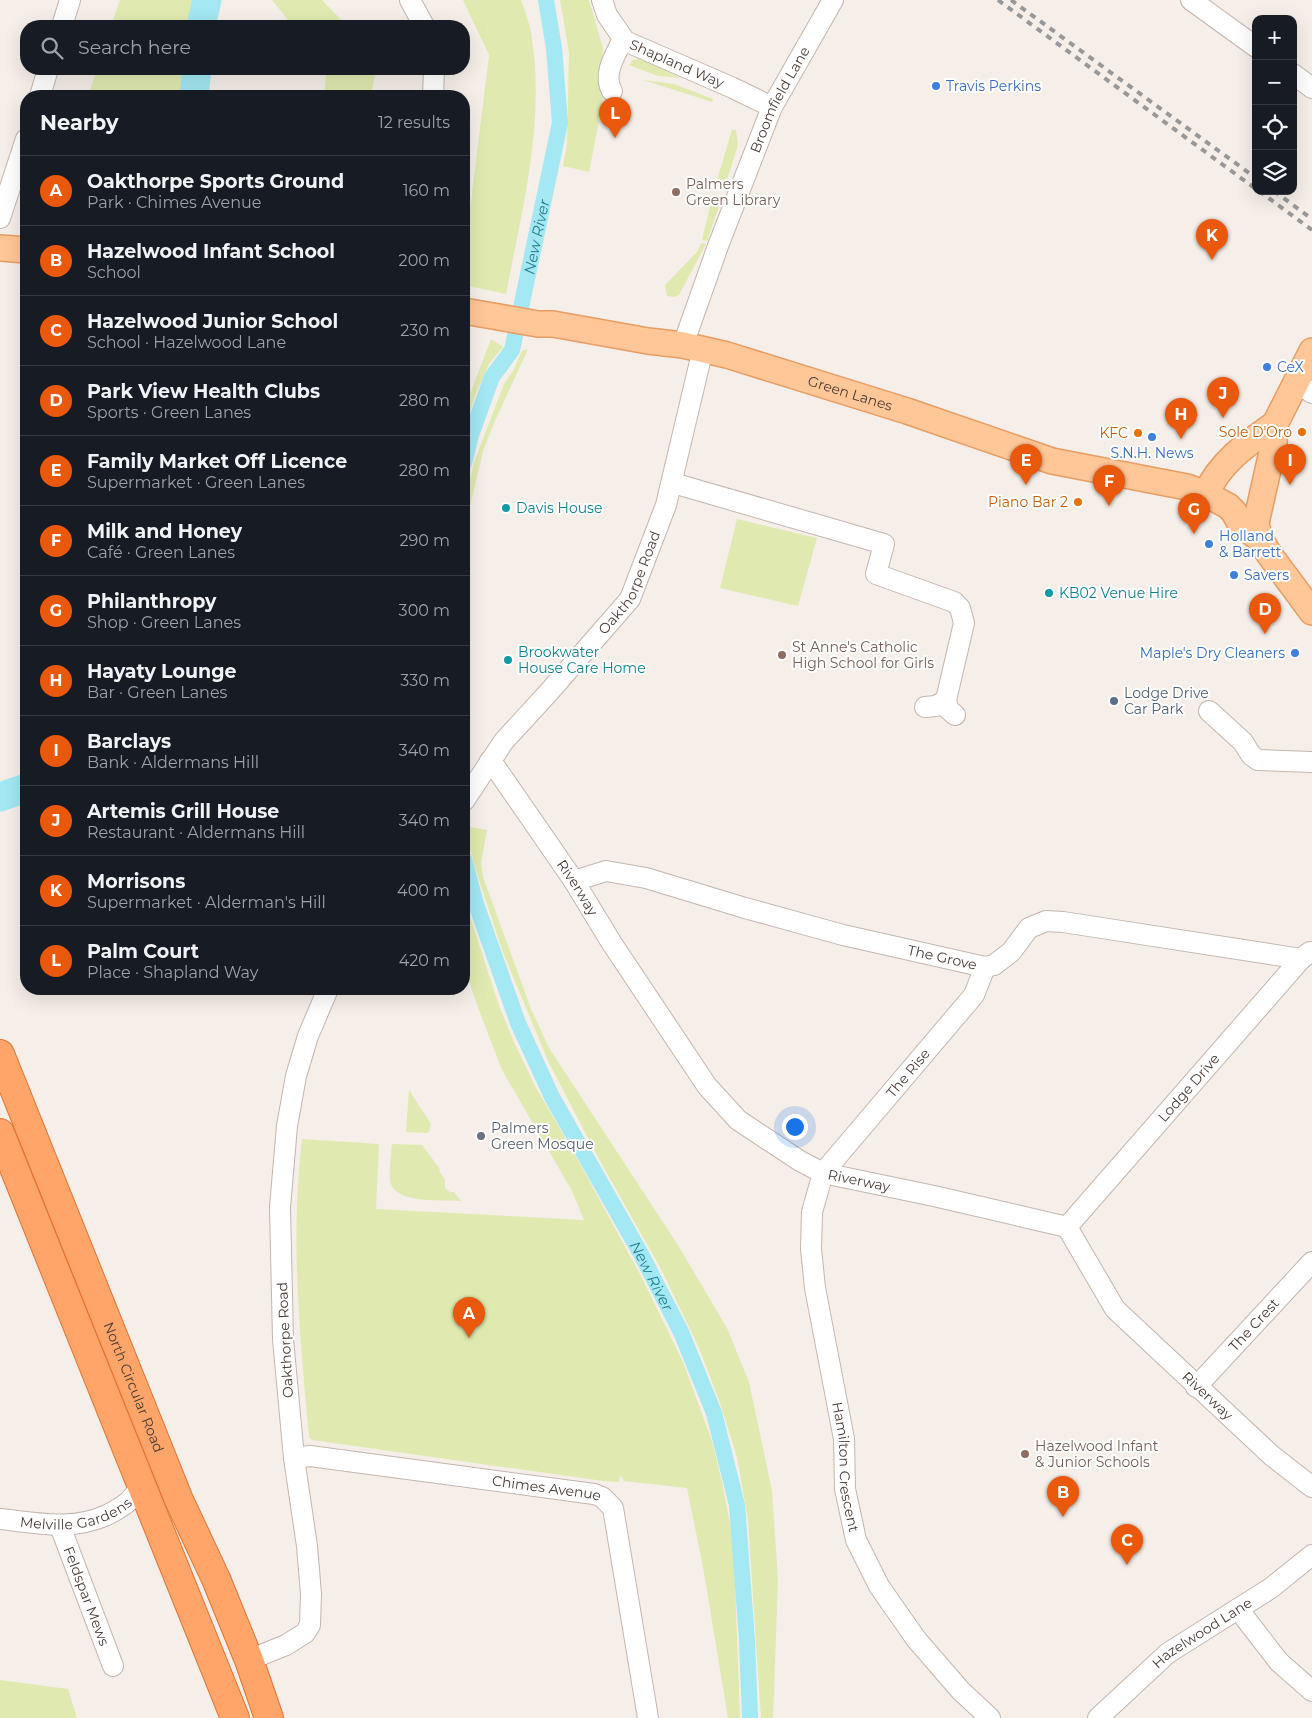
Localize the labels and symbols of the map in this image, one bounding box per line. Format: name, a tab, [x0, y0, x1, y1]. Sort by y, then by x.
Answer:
street label: Shapland Way	[627, 35, 727, 92]
street label: Broomfield Lane	[746, 43, 814, 156]
place label: Travis Perkins	[946, 77, 1041, 95]
marker: Travis Perkins	[930, 80, 942, 92]
pin: L	[599, 97, 631, 138]
place label: Palmers Green Library	[686, 175, 781, 209]
marker: Palmers Green Library	[670, 186, 682, 198]
water label: New River	[519, 196, 553, 276]
pin: K	[1196, 219, 1228, 260]
place label: CeX	[1277, 358, 1304, 376]
marker: CeX	[1261, 361, 1273, 373]
street label: Green Lanes	[806, 372, 895, 415]
pin: J	[1207, 377, 1239, 418]
pin: H	[1165, 398, 1197, 439]
place label: Sole D'Oro	[1219, 423, 1292, 441]
place label: KFC	[1099, 424, 1128, 442]
marker: Sole D'Oro	[1296, 426, 1308, 438]
marker: KFC	[1132, 427, 1144, 439]
marker: S.N.H. News	[1146, 431, 1158, 443]
pin: E	[1010, 444, 1042, 485]
place label: S.N.H. News	[1111, 444, 1194, 462]
pin: I	[1274, 444, 1306, 485]
pin: F	[1093, 465, 1125, 506]
place label: Piano Bar 2	[988, 493, 1068, 511]
pin: G	[1178, 493, 1210, 534]
marker: Piano Bar 2	[1072, 496, 1084, 508]
place label: Davis House	[516, 499, 602, 517]
marker: Davis House	[500, 502, 512, 514]
place label: Holland & Barrett	[1219, 527, 1282, 561]
street label: Oakthorpe Road	[594, 528, 664, 638]
marker: Holland & Barrett	[1203, 538, 1215, 550]
place label: Savers	[1244, 566, 1289, 584]
marker: Savers	[1228, 569, 1240, 581]
place label: KB02 Venue Hire	[1059, 584, 1178, 602]
marker: KB02 Venue Hire	[1043, 587, 1055, 599]
pin: D	[1249, 593, 1281, 634]
place label: St Anne's Catholic High School for Girls	[792, 638, 934, 672]
place label: Brookwater House Care Home	[518, 643, 646, 677]
place label: Maple's Dry Cleaners	[1140, 644, 1285, 662]
marker: Maple's Dry Cleaners	[1289, 647, 1301, 659]
marker: St Anne's Catholic High School for Girls	[776, 649, 788, 661]
marker: Brookwater House Care Home	[502, 654, 514, 666]
place label: Lodge Drive Car Park	[1124, 684, 1209, 718]
marker: Lodge Drive Car Park	[1108, 695, 1120, 707]
street label: Riverway	[553, 856, 602, 919]
street label: The Grove	[906, 941, 979, 974]
street label: The Rise	[882, 1045, 934, 1101]
street label: Lodge Drive	[1154, 1050, 1223, 1126]
your location	[782, 1114, 808, 1140]
place label: Palmers Green Mosque	[491, 1119, 594, 1153]
marker: Palmers Green Mosque	[475, 1130, 487, 1142]
street label: Riverway	[826, 1165, 892, 1196]
water label: New River	[626, 1237, 678, 1315]
street label: Oakthorpe Road	[273, 1282, 297, 1398]
street label: The Crest	[1225, 1294, 1283, 1355]
pin: A	[453, 1297, 485, 1338]
street label: North Circular Road	[99, 1319, 168, 1455]
street label: Riverway	[1178, 1367, 1237, 1424]
street label: Hamilton Crescent	[828, 1400, 863, 1534]
place label: Hazelwood Infant & Junior Schools	[1035, 1437, 1159, 1471]
marker: Hazelwood Infant & Junior Schools	[1019, 1448, 1031, 1460]
street label: Chimes Avenue	[491, 1471, 604, 1505]
pin: B	[1047, 1476, 1079, 1517]
street label: Melville Gardens	[19, 1493, 136, 1534]
pin: C	[1111, 1524, 1143, 1565]
street label: Feldspar Mews	[60, 1544, 114, 1649]
street label: Hazelwood Lane	[1148, 1593, 1255, 1672]

